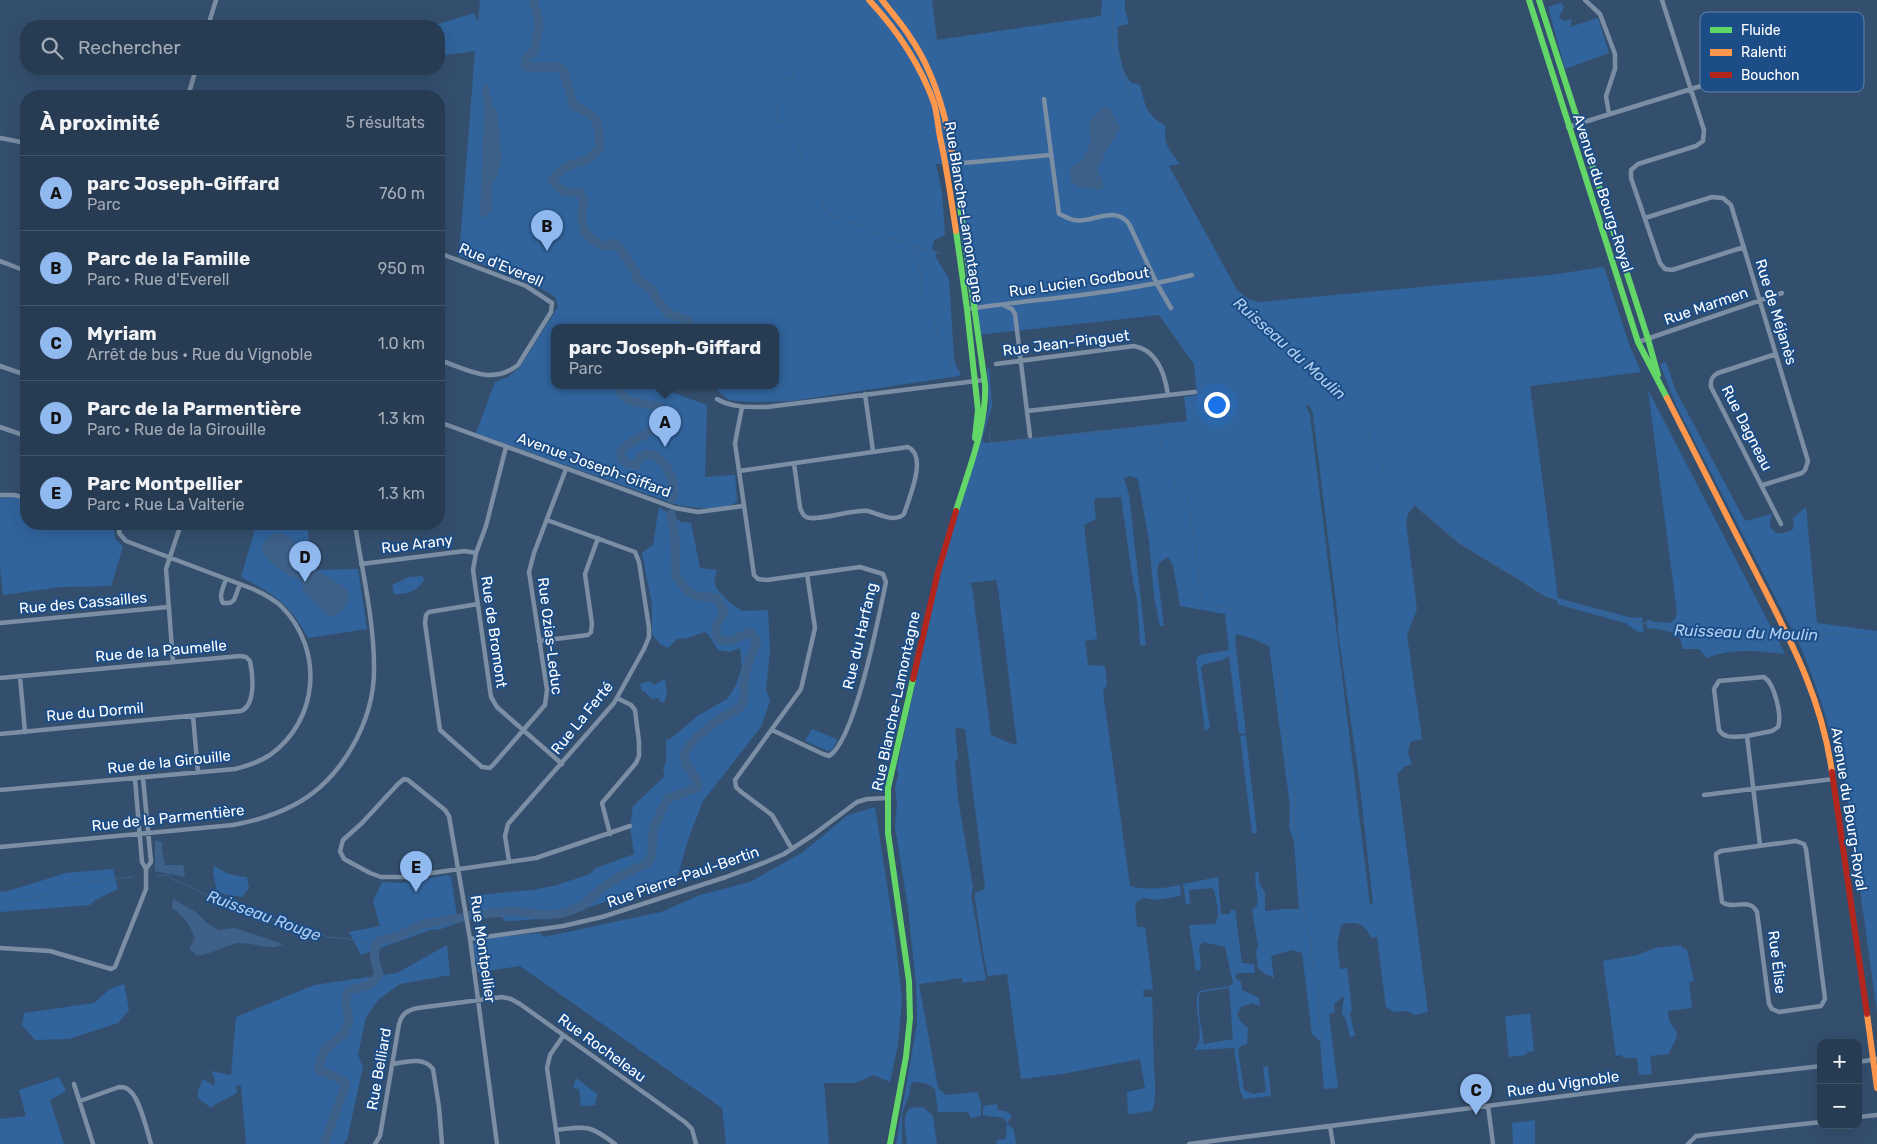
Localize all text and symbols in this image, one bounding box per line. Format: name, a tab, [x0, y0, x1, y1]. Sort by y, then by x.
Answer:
legend	[1700, 12, 1864, 92]
search box	[20, 20, 445, 75]
text: Fluide	[1741, 22, 1781, 39]
icon: search	[38, 34, 66, 62]
text: Rechercher	[78, 36, 181, 59]
text: Ralenti	[1741, 44, 1786, 61]
text: Bouchon	[1741, 67, 1800, 84]
text: À proximité	[40, 110, 160, 135]
street label: Avenue du Bourg-Royal	[1569, 112, 1637, 274]
text: 5 résultats	[346, 113, 425, 132]
street label: Rue Blanche-Lamontagne	[941, 120, 987, 304]
text: parc Joseph-Giffard	[87, 172, 280, 195]
text: A	[50, 184, 62, 203]
text: 760 m	[379, 184, 425, 203]
text: Parc	[87, 195, 121, 214]
pin: B	[531, 210, 563, 251]
street label: Rue d'Everell	[456, 239, 546, 291]
text: Parc de la Famille	[87, 247, 250, 270]
street label: Rue de Méjanès	[1751, 257, 1801, 367]
text: B	[50, 259, 62, 278]
text: 950 m	[378, 259, 425, 278]
street label: Rue Lucien Godbout	[1008, 263, 1150, 301]
text: Parc · Rue d'Everell	[87, 270, 229, 289]
street label: Rue Marmen	[1662, 283, 1750, 329]
water label: Ruisseau du Moulin	[1230, 293, 1350, 404]
text: Myriam	[87, 322, 157, 345]
popup	[551, 324, 779, 389]
street label: Rue Jean-Pinguet	[1001, 326, 1131, 360]
text: C	[50, 334, 62, 353]
text: 1.0 km	[378, 334, 425, 353]
text: parc Joseph-Giffard	[569, 336, 761, 359]
text: Arrêt de bus · Rue du Vignoble	[87, 345, 312, 364]
text: Parc	[569, 359, 602, 378]
street label: Rue Dagneau	[1718, 382, 1776, 474]
your location	[1204, 392, 1230, 418]
text: Parc de la Parmentière	[87, 397, 301, 420]
pin: A	[649, 406, 681, 447]
text: D	[50, 409, 62, 428]
text: 1.3 km	[378, 409, 425, 428]
text: Parc · Rue de la Girouille	[87, 420, 266, 439]
street label: Avenue Joseph-Giffard	[515, 429, 673, 501]
text: Parc Montpellier	[87, 472, 242, 495]
text: E	[51, 484, 61, 503]
text: 1.3 km	[378, 484, 425, 503]
text: Parc · Rue La Valterie	[87, 495, 245, 514]
street label: Rue Arany	[380, 531, 454, 557]
pin: D	[289, 541, 321, 582]
street label: Rue de Bromont	[477, 575, 511, 689]
street label: Rue Ozias-Leduc	[534, 576, 566, 696]
street label: Rue du Harfang	[839, 581, 881, 691]
street label: Rue des Cassailles	[18, 588, 148, 618]
street label: Rue Blanche-Lamontagne	[868, 610, 924, 792]
water label: Ruisseau du Moulin	[1673, 620, 1818, 645]
street label: Rue de la Paumelle	[95, 636, 227, 666]
street label: Rue La Ferté	[547, 678, 617, 758]
street label: Rue du Dormil	[45, 699, 145, 725]
street label: Avenue du Bourg-Royal	[1827, 726, 1871, 892]
street label: Rue de la Girouille	[106, 747, 232, 777]
street label: Rue de la Parmentière	[91, 801, 245, 835]
street label: Rue Pierre-Paul-Bertin	[605, 842, 761, 912]
pin: E	[400, 851, 432, 892]
water label: Ruisseau Rouge	[204, 886, 323, 945]
street label: Rue Montpellier	[467, 894, 500, 1004]
street label: Rue Élise	[1764, 929, 1790, 995]
street label: Rue Rocheleau	[554, 1010, 650, 1086]
street label: Rue Belliard	[363, 1027, 395, 1111]
map controls	[1817, 1039, 1862, 1129]
button: +	[1817, 1039, 1862, 1084]
street label: Rue du Vignoble	[1506, 1067, 1620, 1101]
pin: C	[1460, 1074, 1492, 1115]
button: −	[1817, 1084, 1862, 1129]

